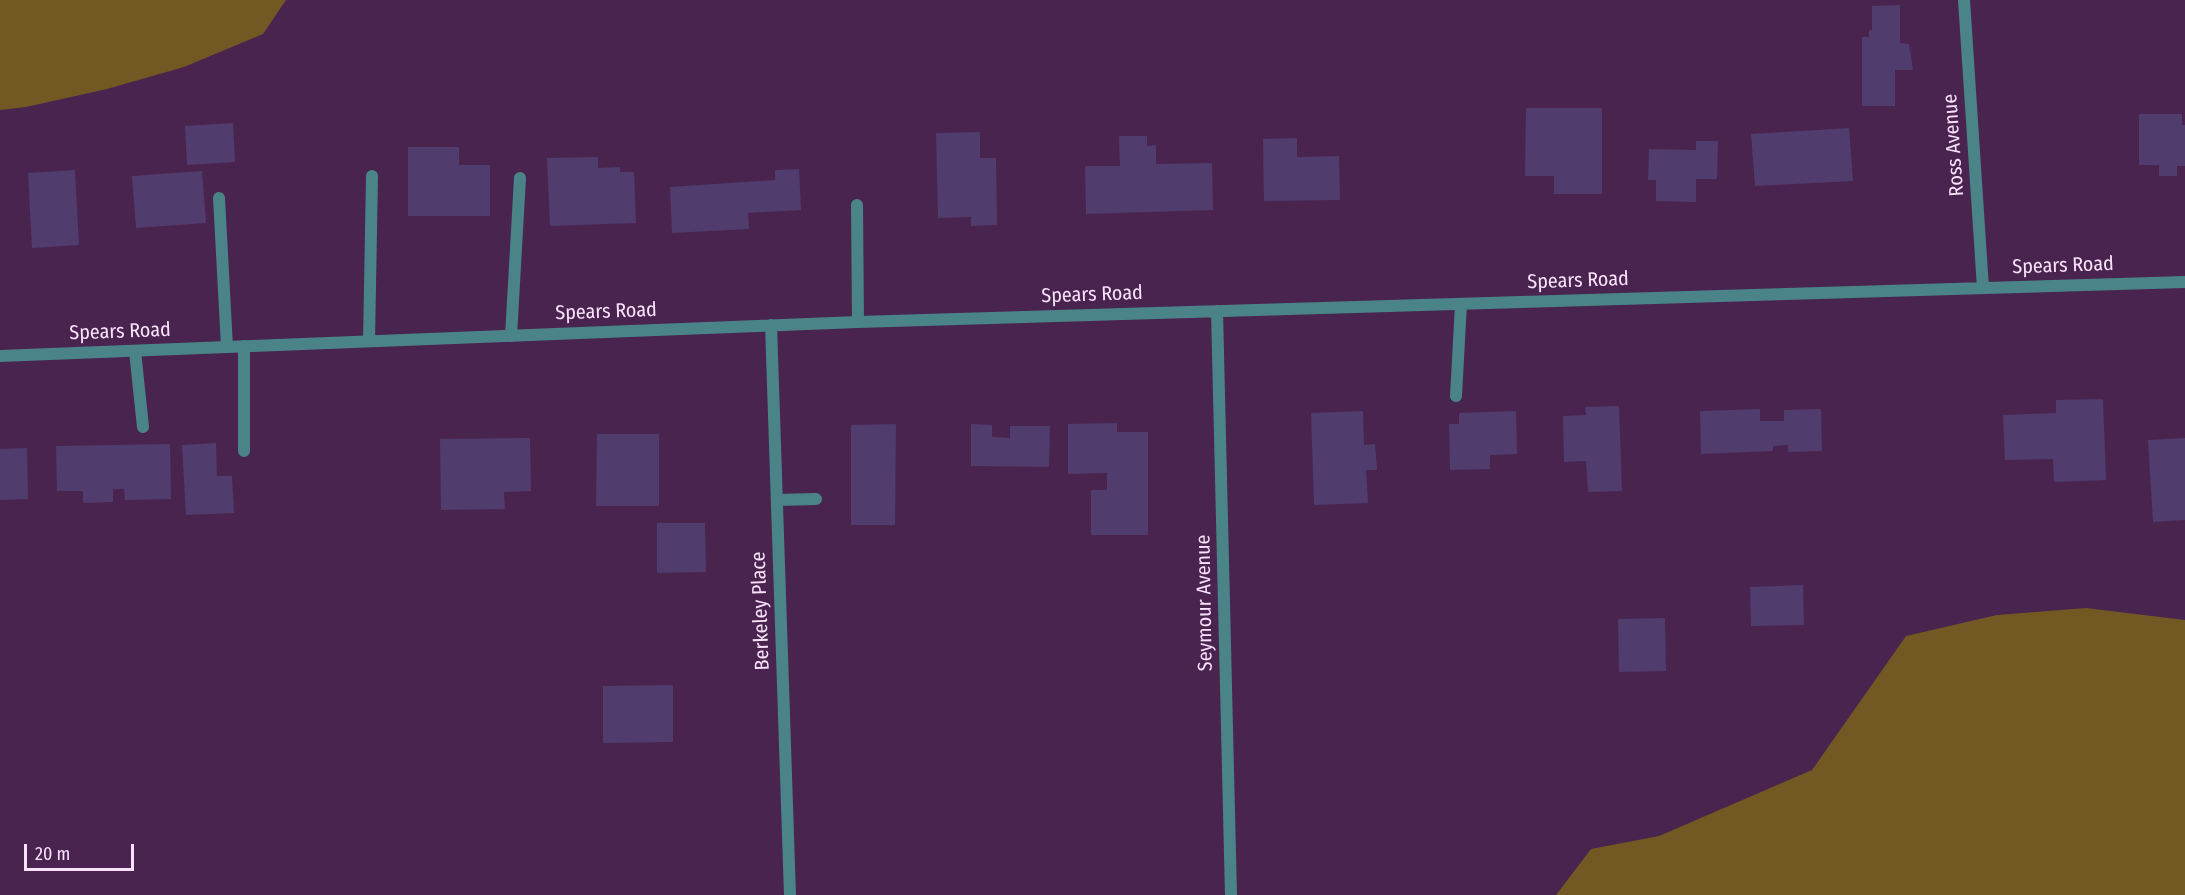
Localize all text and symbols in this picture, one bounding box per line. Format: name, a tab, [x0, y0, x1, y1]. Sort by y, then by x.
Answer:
street label: Ross Avenue	[1938, 93, 1970, 197]
street label: Spears Road	[2012, 252, 2114, 280]
street label: Spears Road	[1527, 267, 1629, 295]
street label: Spears Road	[1041, 281, 1143, 309]
street label: Spears Road	[555, 298, 657, 326]
street label: Spears Road	[69, 318, 171, 346]
street label: Seymour Avenue	[1192, 534, 1218, 672]
street label: Berkeley Place	[747, 551, 775, 671]
scale bar	[27, 832, 136, 870]
text: 20 m	[35, 843, 70, 865]

